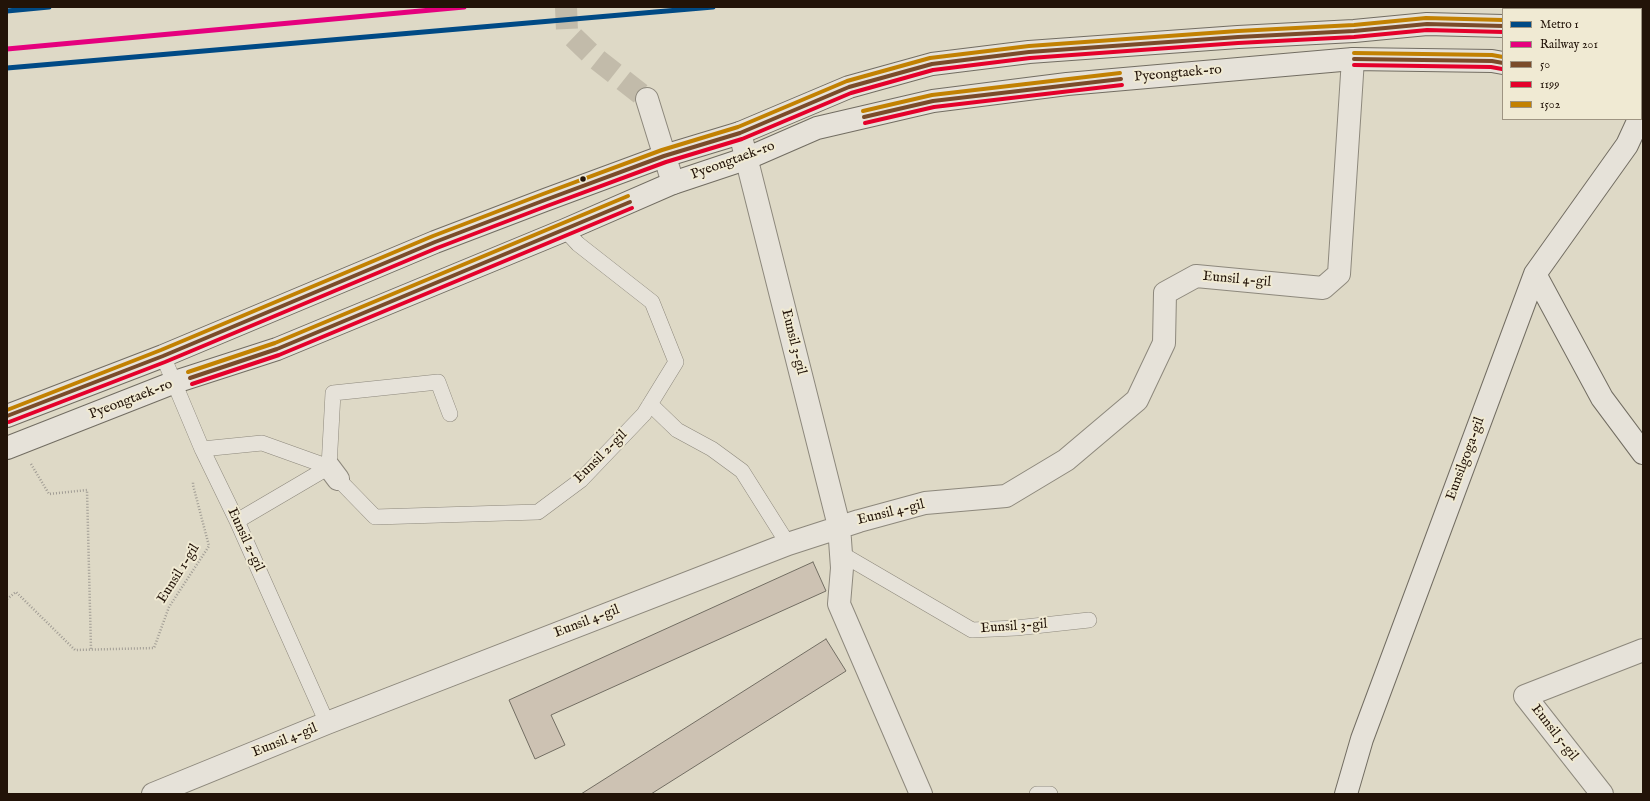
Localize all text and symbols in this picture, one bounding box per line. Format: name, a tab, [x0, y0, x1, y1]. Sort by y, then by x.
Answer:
legend	[1502, 8, 1642, 120]
text: Metro 1	[1540, 17, 1579, 32]
text: Railway 201	[1540, 37, 1598, 52]
text: 50	[1540, 57, 1550, 72]
street label: Pyeongtaek-ro	[1133, 62, 1223, 86]
text: 1199	[1540, 77, 1559, 92]
text: 1502	[1540, 97, 1560, 112]
street label: Pyeongtaek-ro	[689, 138, 777, 184]
unlabelled marker	[578, 174, 588, 184]
street label: Eunsil 4-gil	[1202, 269, 1272, 291]
street label: Eunsil 3-gil	[777, 308, 809, 376]
street label: Pyeongtaek-ro	[87, 376, 175, 424]
street label: Eunsilgoga-gil	[1443, 415, 1489, 503]
street label: Eunsil 2-gil	[571, 427, 631, 487]
street label: Eunsil 4-gil	[856, 497, 926, 529]
street label: Eunsil 2-gil	[223, 506, 267, 574]
street label: Eunsil 1-gil	[154, 541, 204, 607]
street label: Eunsil 4-gil	[552, 602, 622, 642]
street label: Eunsil 3-gil	[980, 616, 1048, 638]
street label: Eunsil 5-gil	[1527, 702, 1581, 764]
street label: Eunsil 4-gil	[250, 720, 320, 762]

